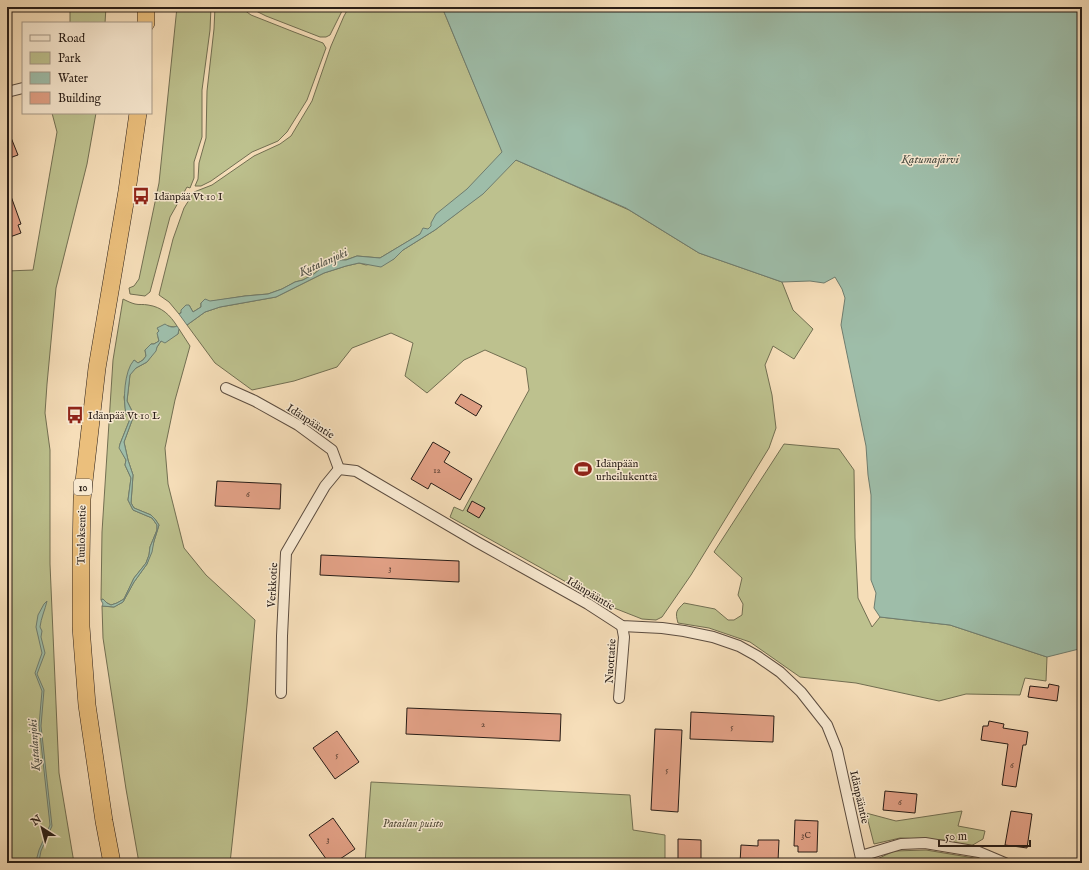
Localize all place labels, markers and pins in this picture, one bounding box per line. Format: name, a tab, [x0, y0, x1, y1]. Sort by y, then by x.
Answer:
bus stop icon: Idänpää Vt 10 I	[131, 186, 151, 206]
place label: Idänpää Vt 10 I	[154, 190, 223, 204]
bus stop icon: Idänpää Vt 10 L	[65, 405, 85, 425]
place label: Idänpää Vt 10 L	[88, 409, 160, 423]
place label: Idänpään urheilukenttä	[596, 457, 657, 484]
sports icon: Idänpään urheilukenttä	[573, 459, 593, 479]

